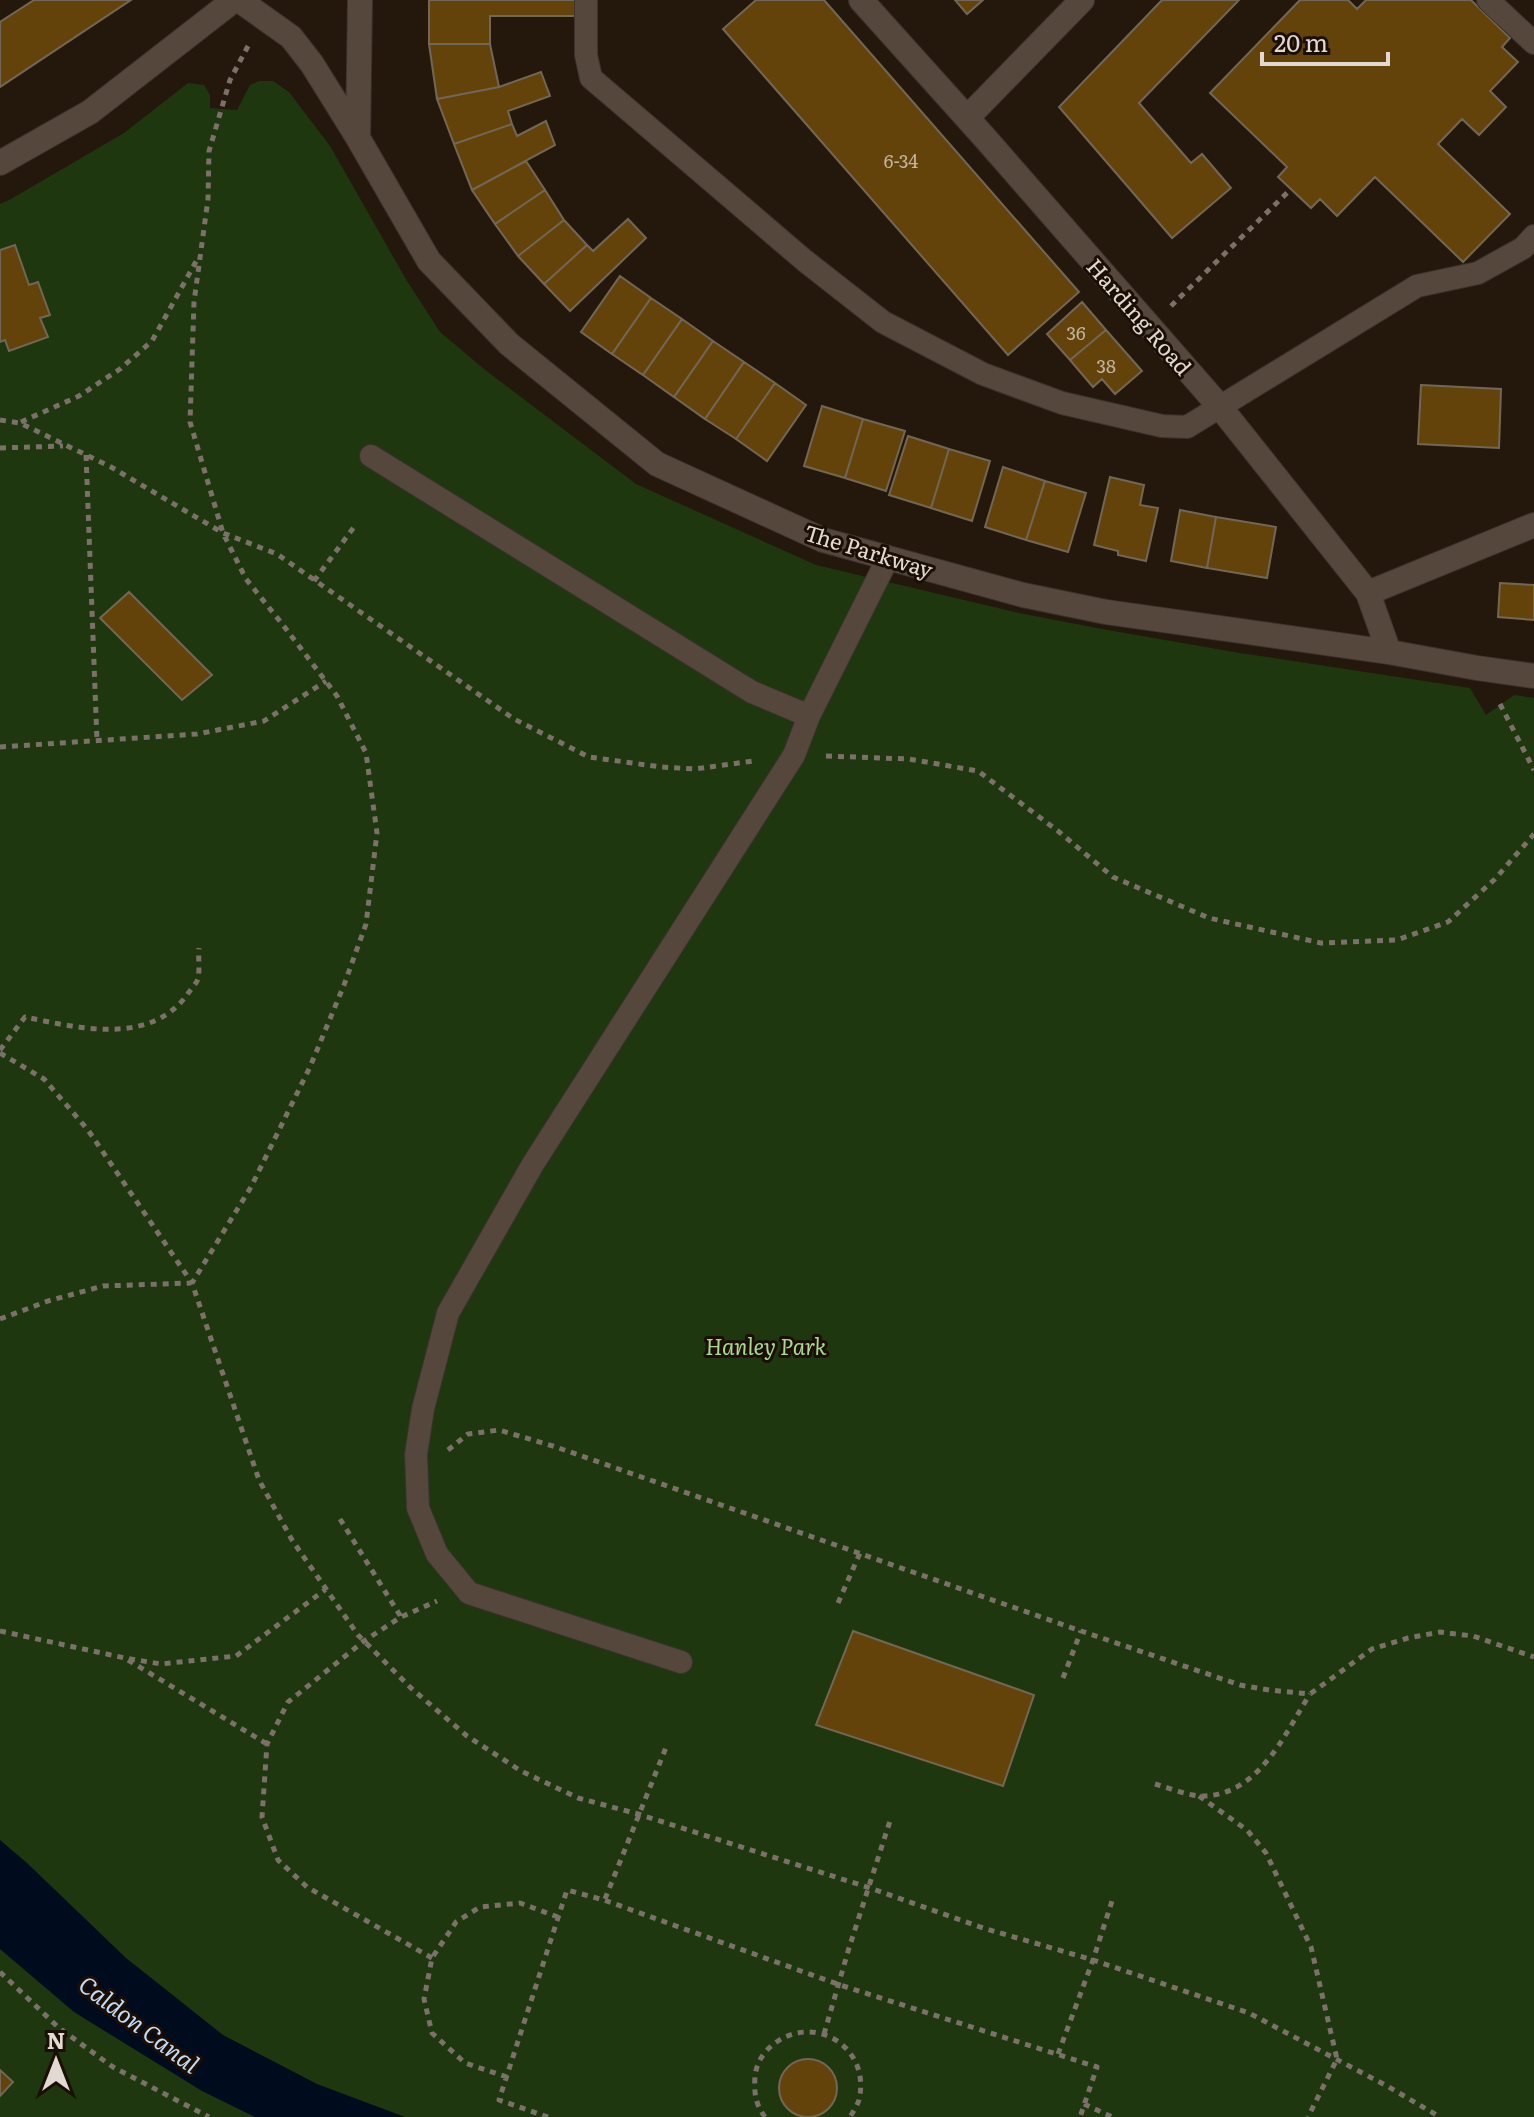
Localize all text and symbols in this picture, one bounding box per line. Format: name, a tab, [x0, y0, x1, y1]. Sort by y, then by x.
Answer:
scale bar	[1262, 16, 1388, 66]
text: 20 m	[1274, 24, 1328, 59]
house number: 6-34	[884, 147, 918, 174]
street label: Harding Road	[1080, 250, 1200, 382]
house number: 36	[1066, 319, 1086, 346]
house number: 38	[1096, 352, 1116, 379]
street label: The Parkway	[801, 515, 938, 585]
park label: Hanley Park	[705, 1329, 827, 1362]
water label: Caldon Canal	[72, 1966, 208, 2080]
north arrow	[16, 2021, 96, 2101]
text: N	[47, 2023, 65, 2056]

